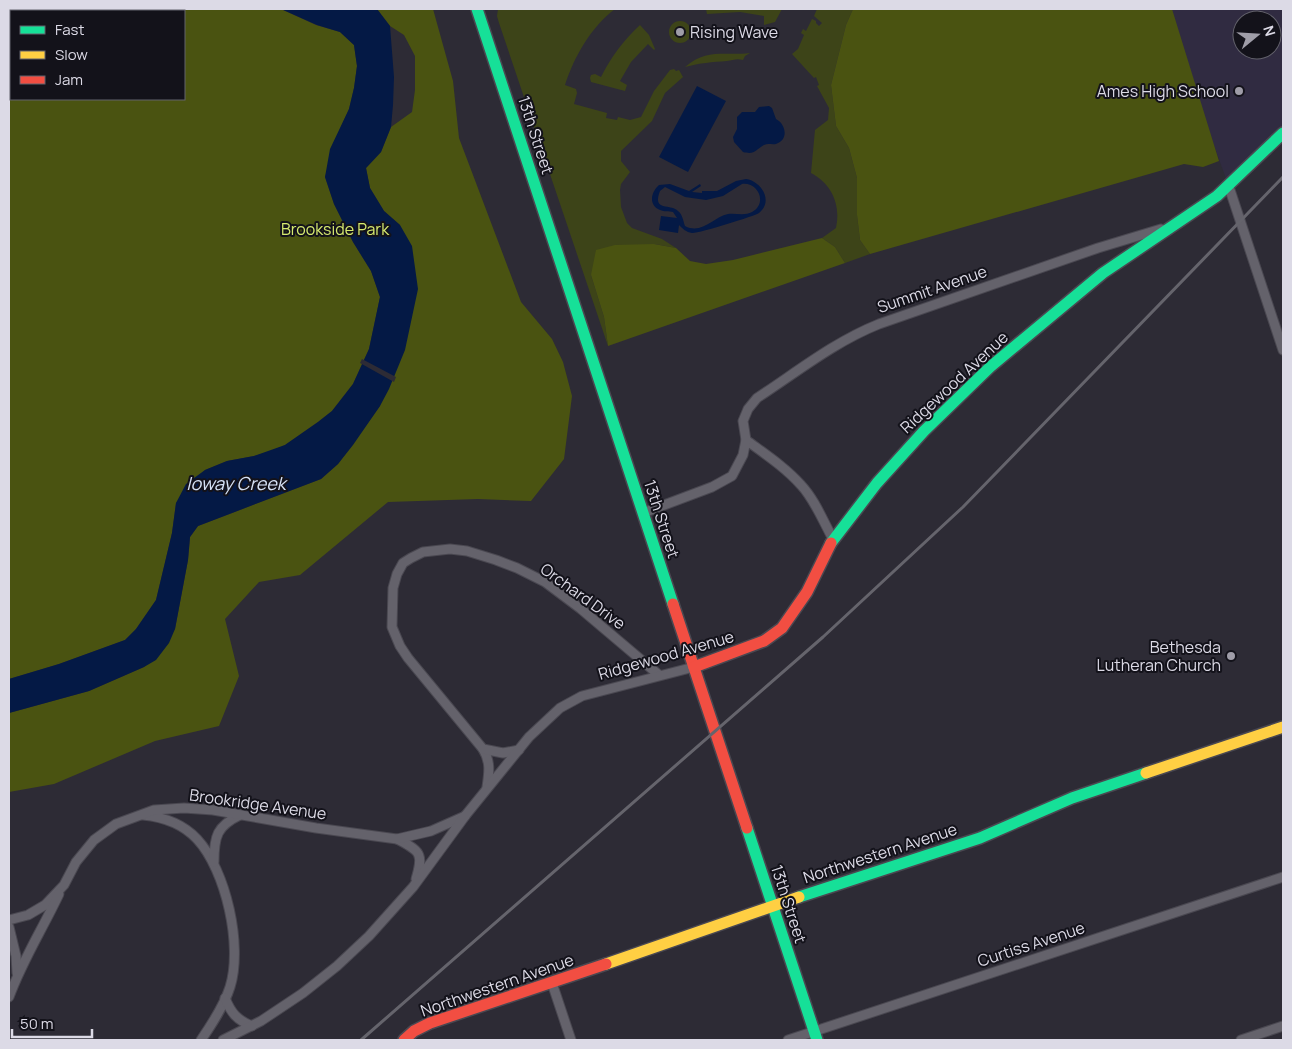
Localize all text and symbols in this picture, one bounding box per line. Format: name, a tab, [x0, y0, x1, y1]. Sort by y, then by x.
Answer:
legend	[10, 10, 185, 100]
north arrow	[1232, 10, 1282, 60]
text: Fast	[55, 19, 84, 40]
place label: Rising Wave	[690, 21, 778, 43]
text: N	[1259, 23, 1280, 39]
marker: Rising Wave	[674, 26, 686, 38]
text: Slow	[55, 44, 88, 65]
text: Jam	[55, 69, 83, 90]
place label: Ames High School	[1097, 80, 1229, 102]
marker: Ames High School	[1233, 85, 1245, 97]
street label: 13th Street	[513, 93, 559, 177]
park label: Brookside Park	[281, 218, 390, 240]
street label: Summit Avenue	[874, 260, 990, 318]
street label: Ridgewood Avenue	[895, 326, 1013, 438]
water label: Ioway Creek	[186, 471, 289, 495]
street label: 13th Street	[639, 477, 685, 561]
street label: Orchard Drive	[536, 558, 630, 634]
street label: Ridgewood Avenue	[596, 625, 736, 685]
place label: Bethesda Lutheran Church	[1097, 636, 1221, 676]
marker: Bethesda Lutheran Church	[1225, 650, 1237, 662]
street label: Brookridge Avenue	[188, 783, 328, 825]
street label: Northwestern Avenue	[800, 818, 960, 888]
street label: 13th Street	[766, 862, 812, 946]
street label: Curtiss Avenue	[975, 916, 1087, 972]
street label: Northwestern Avenue	[418, 948, 576, 1022]
scale bar	[12, 1006, 92, 1038]
text: 50 m	[20, 1013, 54, 1034]

